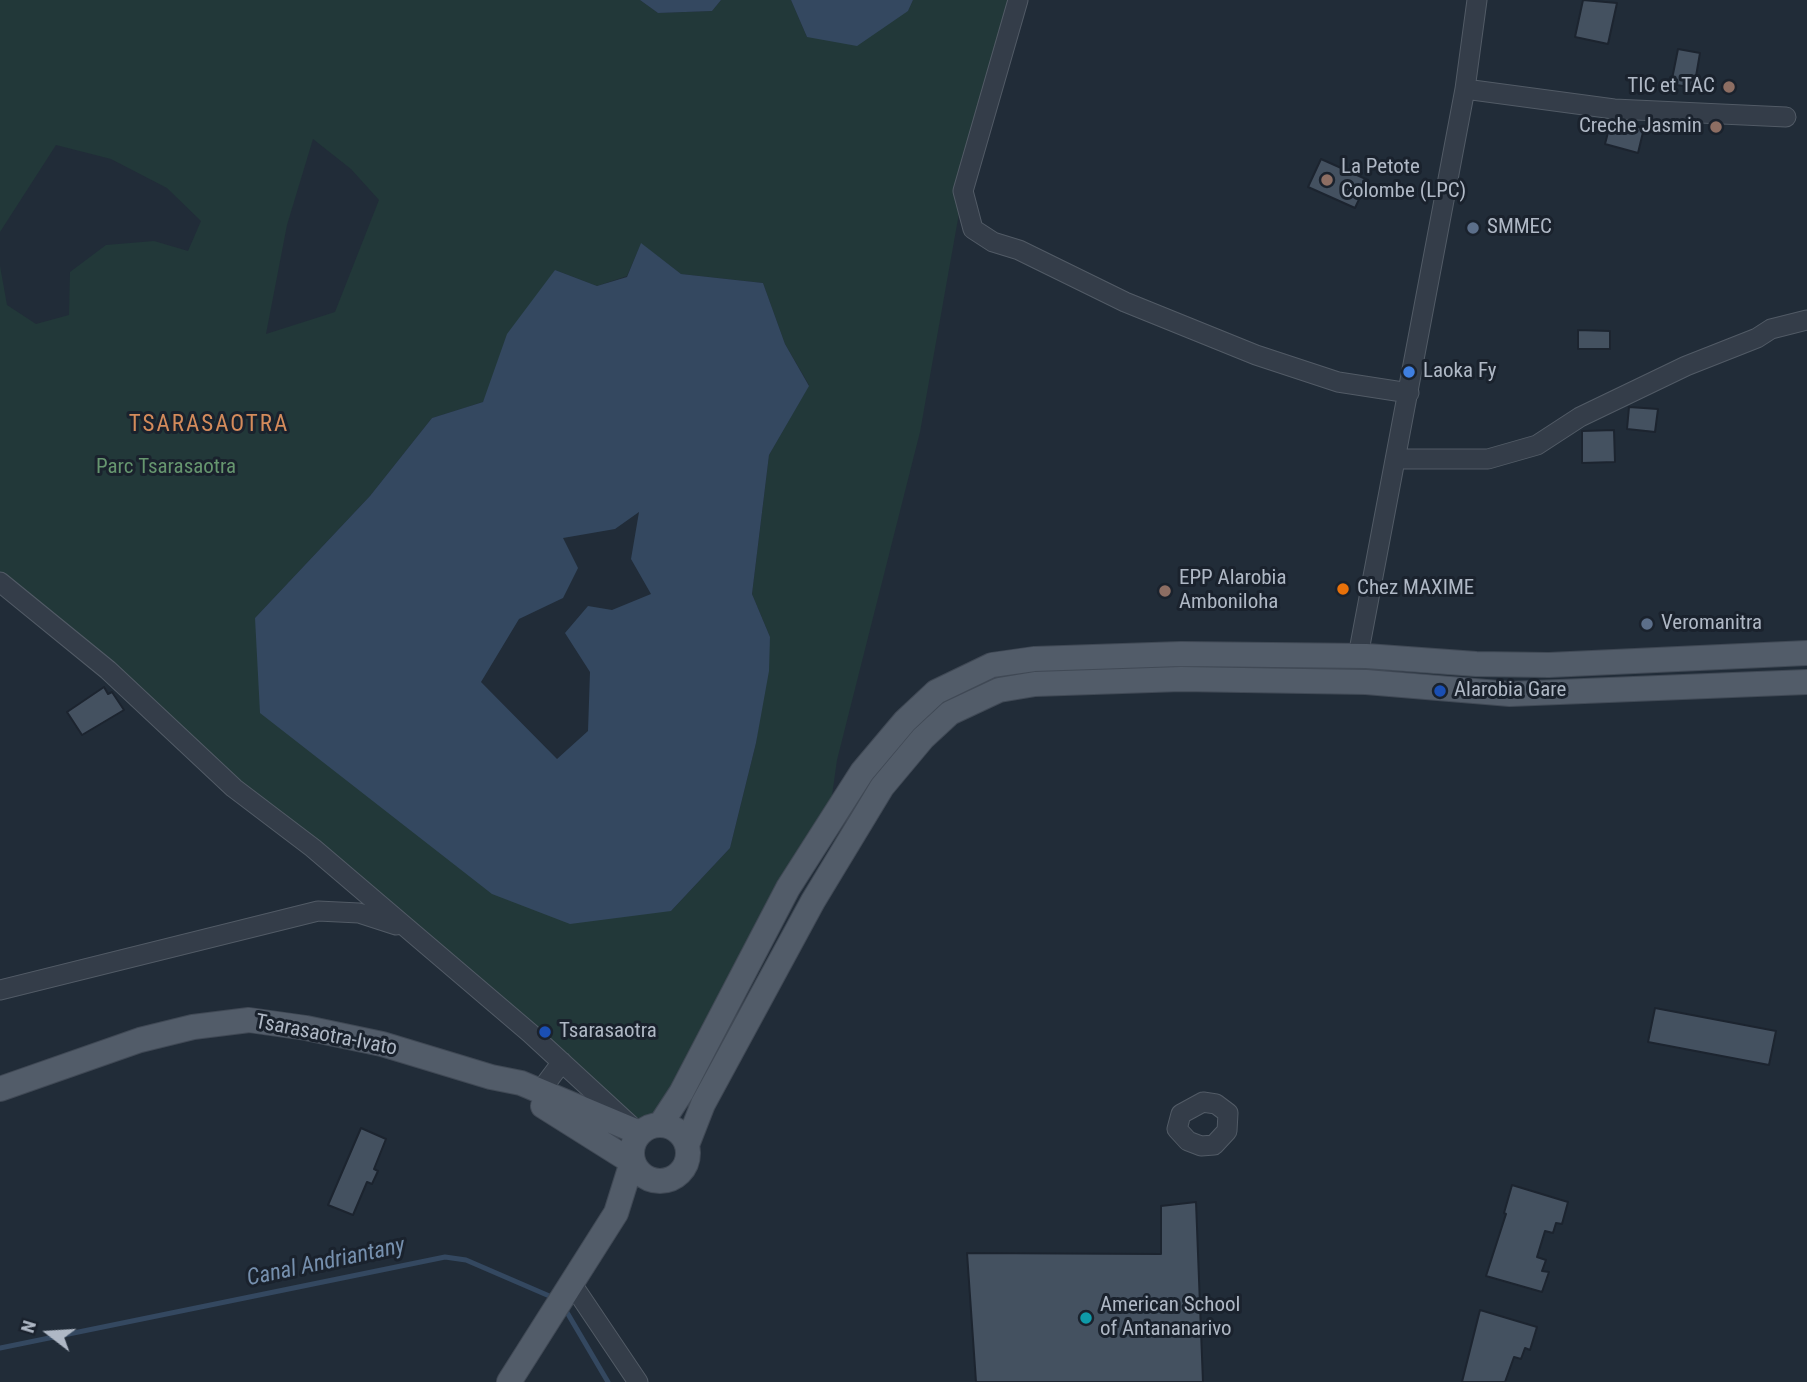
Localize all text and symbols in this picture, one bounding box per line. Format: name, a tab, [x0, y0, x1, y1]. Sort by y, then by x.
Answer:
place label: TIC et TAC	[1627, 74, 1715, 100]
marker: TIC et TAC	[1721, 79, 1737, 95]
place label: Creche Jasmin	[1579, 114, 1702, 140]
marker: Creche Jasmin	[1708, 119, 1724, 135]
place label: La Petote Colombe (LPC)	[1341, 155, 1466, 205]
marker: La Petote Colombe (LPC)	[1319, 172, 1335, 188]
place label: SMMEC	[1487, 215, 1552, 241]
marker: SMMEC	[1465, 220, 1481, 236]
place label: Laoka Fy	[1423, 359, 1497, 385]
marker: Laoka Fy	[1401, 364, 1417, 380]
district label: TSARASAOTRA	[130, 411, 288, 439]
park label: Parc Tsarasaotra	[96, 455, 236, 481]
place label: EPP Alarobia Amboniloha	[1179, 566, 1286, 616]
place label: Chez MAXIME	[1357, 576, 1474, 602]
marker: Chez MAXIME	[1335, 581, 1351, 597]
marker: EPP Alarobia Amboniloha	[1157, 583, 1173, 599]
place label: Veromanitra	[1661, 611, 1762, 637]
marker: Veromanitra	[1639, 616, 1655, 632]
place label: Alarobia Gare	[1454, 678, 1566, 704]
marker: Alarobia Gare	[1432, 683, 1448, 699]
street label: Tsarasaotra-Ivato	[253, 1010, 399, 1062]
place label: Tsarasaotra	[559, 1019, 657, 1045]
marker: Tsarasaotra	[537, 1024, 553, 1040]
water label: Canal Andriantany	[245, 1233, 407, 1293]
place label: American School of Antananarivo	[1100, 1293, 1240, 1343]
north arrow	[14, 1298, 84, 1368]
marker: American School of Antananarivo	[1078, 1310, 1094, 1326]
text: N	[16, 1318, 41, 1336]

